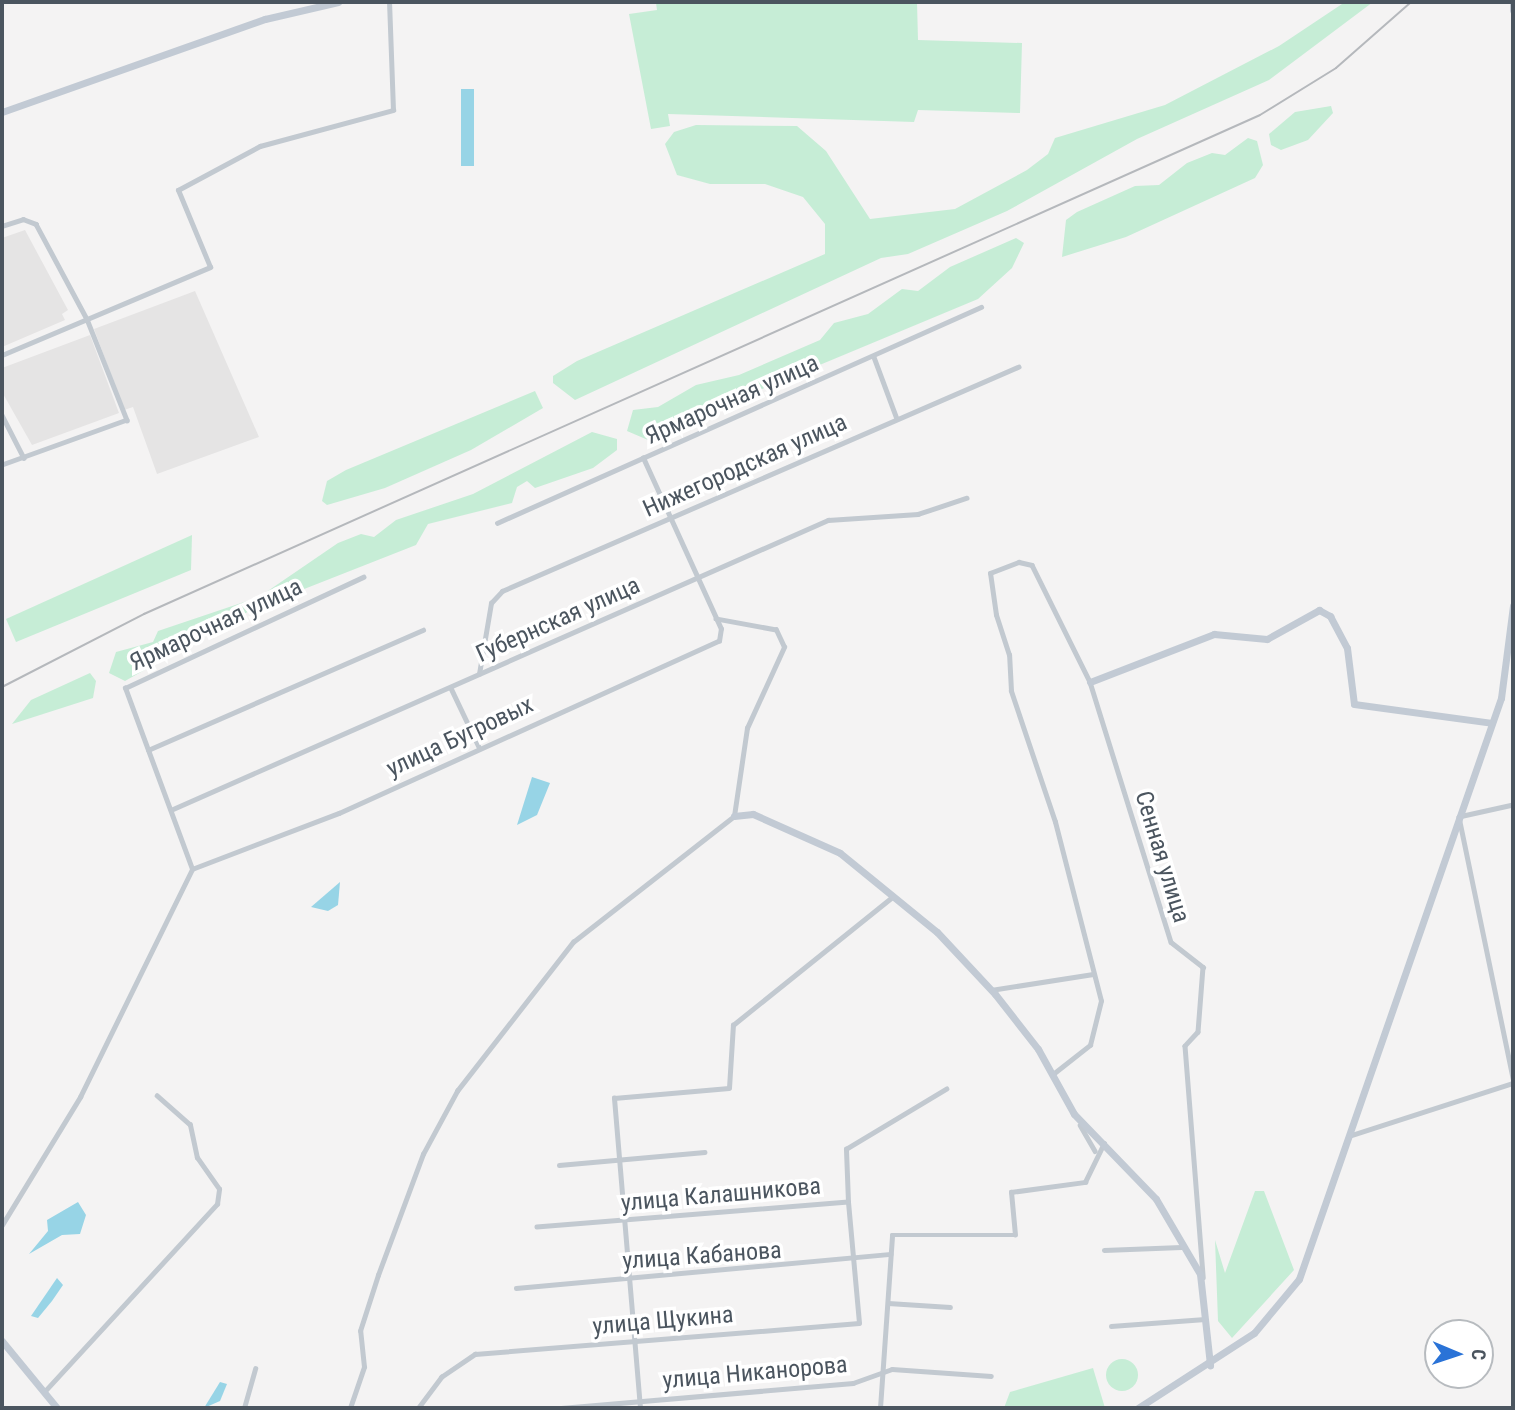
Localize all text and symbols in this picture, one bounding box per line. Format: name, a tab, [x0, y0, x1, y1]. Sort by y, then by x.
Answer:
street label: Ярмарочная улица	[641, 349, 823, 451]
street label: Нижегородская улица	[639, 408, 851, 524]
street label: Губернская улица	[472, 571, 644, 669]
street label: Ярмарочная улица	[125, 573, 307, 677]
street label: улица Бугровых	[382, 690, 538, 784]
street label: Сенная улица	[1128, 788, 1196, 926]
street label: улица Калашникова	[620, 1172, 822, 1218]
street label: улица Кабанова	[621, 1236, 783, 1276]
street label: улица Щукина	[591, 1301, 735, 1341]
north arrow	[1424, 1319, 1494, 1389]
text: С	[1467, 1349, 1490, 1360]
street label: улица Никанорова	[661, 1351, 849, 1395]

